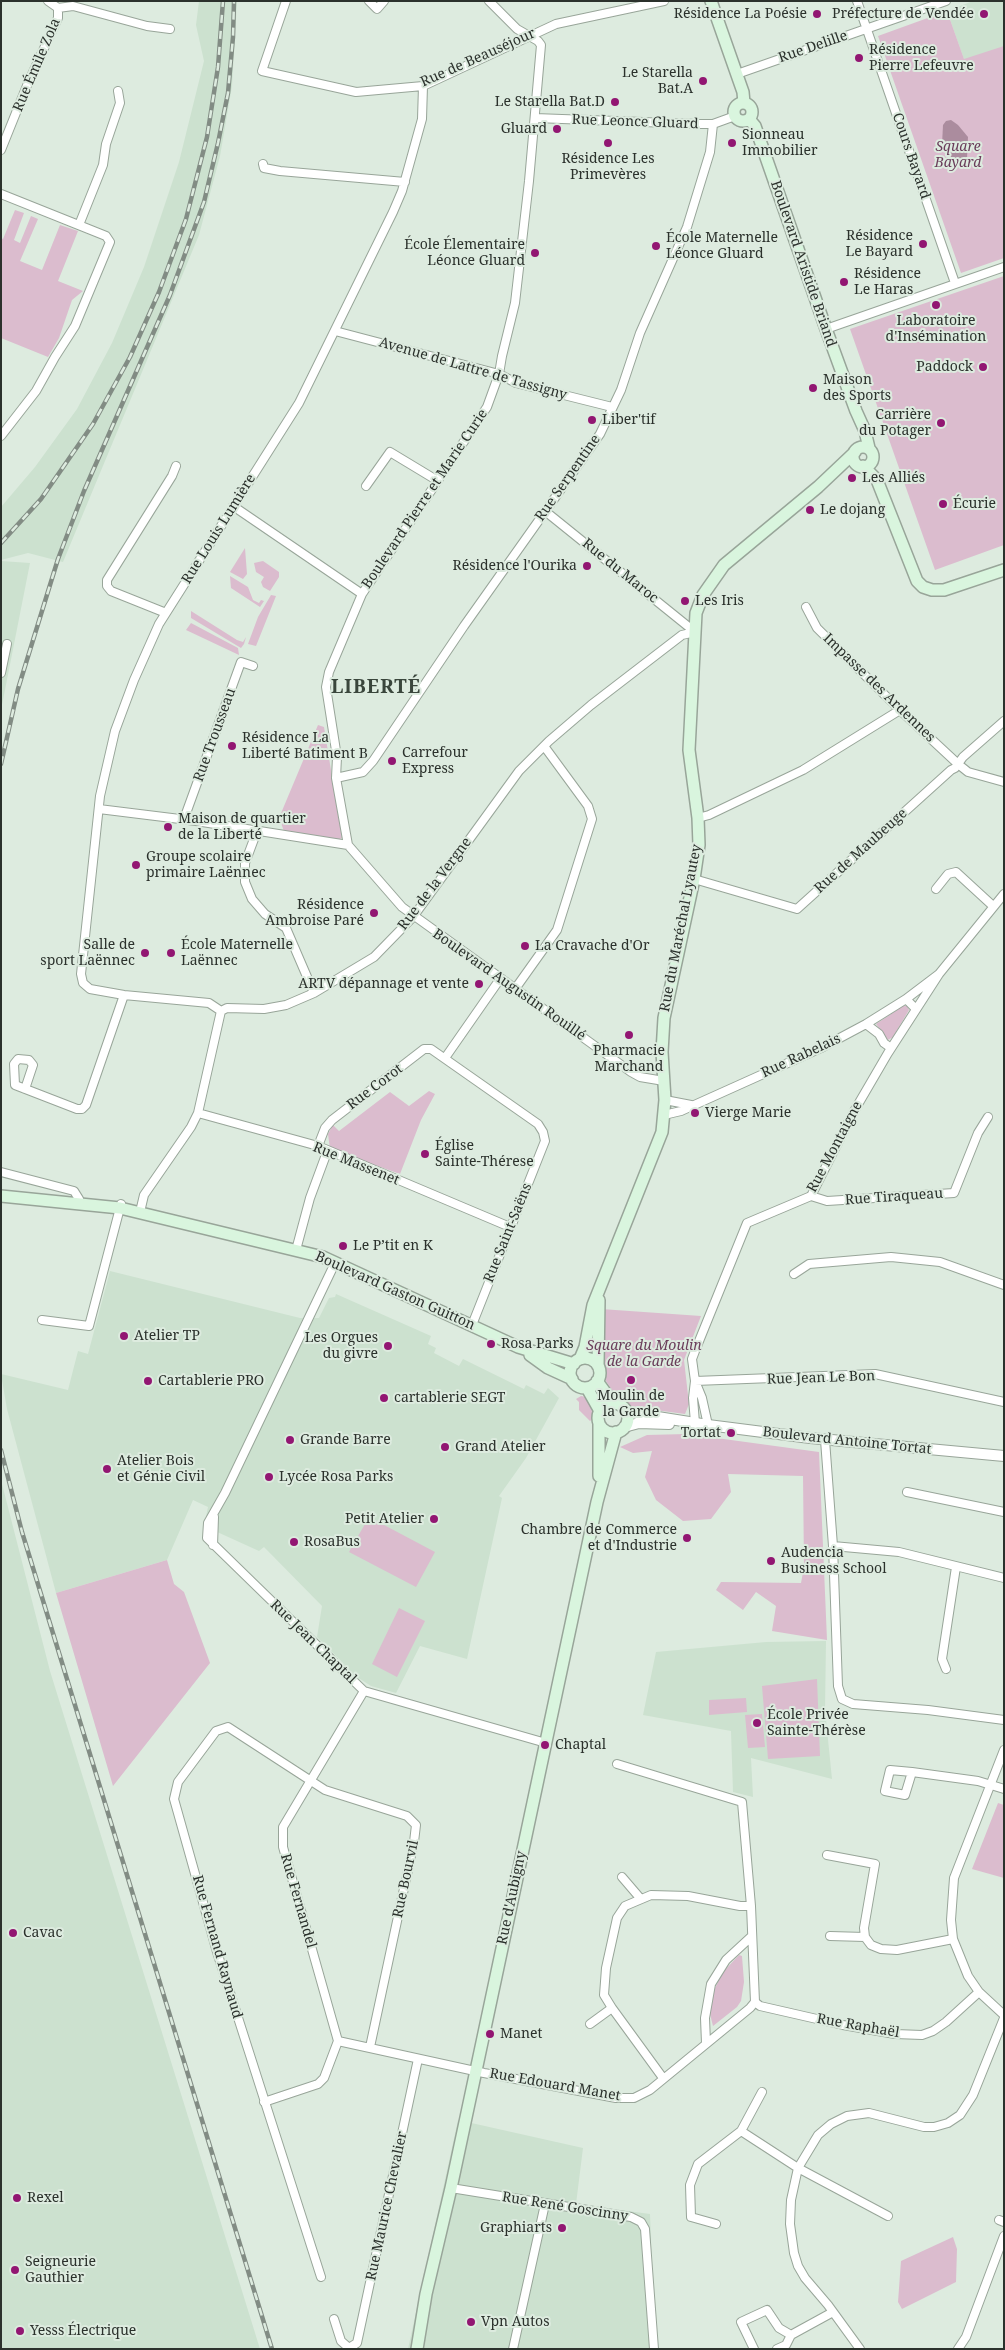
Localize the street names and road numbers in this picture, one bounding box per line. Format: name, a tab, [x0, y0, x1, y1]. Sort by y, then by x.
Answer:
street label: Rue Émile Zola	[10, 16, 64, 114]
street label: Rue de Beauséjour	[418, 25, 538, 91]
street label: Rue Delille	[776, 27, 850, 67]
street label: Rue Leonce Gluard	[571, 111, 699, 133]
street label: Cours Bayard	[888, 111, 934, 201]
street label: Boulevard Aristide Briand	[767, 179, 839, 349]
street label: Avenue de Lattre de Tassigny	[377, 334, 569, 404]
street label: Boulevard Pierre et Marie Curie	[359, 406, 491, 592]
street label: Rue Serpentine	[532, 431, 604, 525]
street label: Rue Louis Lumière	[178, 471, 260, 587]
street label: Rue du Maroc	[579, 535, 661, 607]
street label: Impasse des Ardennes	[820, 630, 938, 746]
street label: Rue Trousseau	[190, 686, 240, 784]
street label: Rue de Maubeuge	[811, 805, 911, 897]
street label: Rue de la Vergne	[395, 834, 475, 934]
street label: Rue du Maréchal Lyautey	[656, 843, 706, 1013]
street label: Boulevard Augustin Rouillé	[429, 926, 589, 1044]
street label: Rue Rabelais	[759, 1030, 843, 1082]
street label: Rue Corot	[344, 1061, 406, 1113]
street label: Rue Montaigne	[804, 1099, 866, 1195]
street label: Rue Massenet	[310, 1139, 402, 1189]
street label: Rue Saint-Saëns	[480, 1181, 536, 1285]
street label: Rue Tiraqueau	[844, 1185, 944, 1209]
street label: Boulevard Gaston Guitton	[313, 1248, 477, 1334]
street label: Rue Jean Le Bon	[767, 1368, 875, 1388]
street label: Boulevard Antoine Tortat	[762, 1424, 932, 1458]
street label: Rue Jean Chaptal	[266, 1597, 360, 1687]
street label: Rue Bourvil	[390, 1839, 422, 1919]
street label: Rue d'Aubigny	[494, 1850, 530, 1946]
street label: Rue Fernandel	[277, 1852, 319, 1950]
street label: Rue Fernand Raynaud	[188, 1873, 246, 2021]
street label: Rue Raphaël	[815, 2010, 901, 2042]
street label: Rue Edouard Manet	[488, 2065, 622, 2105]
street label: Rue Maurice Chevalier	[363, 2130, 411, 2282]
street label: Rue René Goscinny	[501, 2189, 629, 2225]

